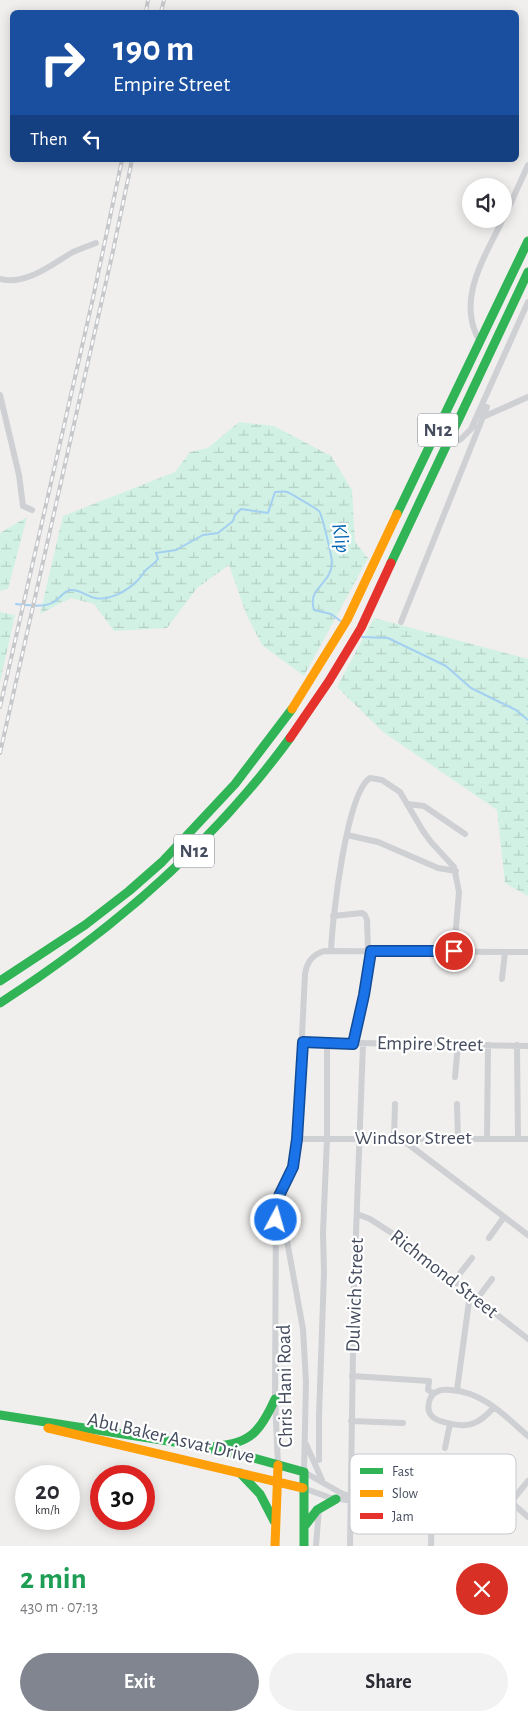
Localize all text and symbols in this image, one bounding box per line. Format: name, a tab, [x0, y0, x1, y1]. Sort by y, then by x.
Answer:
icon: right	[30, 30, 95, 95]
text: 190 m	[113, 32, 194, 67]
text: Empire Street	[113, 73, 230, 95]
icon: left	[78, 125, 106, 153]
text: Then	[30, 130, 68, 149]
map controls	[462, 178, 512, 228]
button: sound	[462, 178, 512, 228]
road number: N12	[418, 414, 458, 446]
water label: Klip	[327, 521, 354, 555]
road number: N12	[174, 834, 214, 868]
pin	[433, 930, 475, 972]
icon: arrive	[440, 937, 468, 965]
street label: Empire Street	[377, 1033, 484, 1055]
street label: Windsor Street	[354, 1128, 472, 1148]
position arrow	[249, 1193, 301, 1245]
street label: Richmond Street	[386, 1226, 502, 1322]
street label: Dulwich Street	[343, 1237, 367, 1353]
street label: Chris Hani Road	[274, 1324, 296, 1448]
street label: Abu Baker Asvat Drive	[86, 1409, 256, 1467]
legend	[350, 1454, 516, 1534]
speed limit sign: 30	[90, 1465, 155, 1530]
text: Fast	[392, 1465, 414, 1479]
text: 20	[35, 1479, 60, 1504]
text: Slow	[392, 1487, 419, 1501]
text: km/h	[35, 1504, 60, 1516]
text: Jam	[392, 1510, 414, 1524]
button: close	[456, 1563, 508, 1615]
text: 2 min	[20, 1564, 87, 1594]
text: 430 m · 07:13	[20, 1599, 98, 1615]
button: Exit	[20, 1653, 259, 1711]
button: Share	[269, 1653, 508, 1711]

